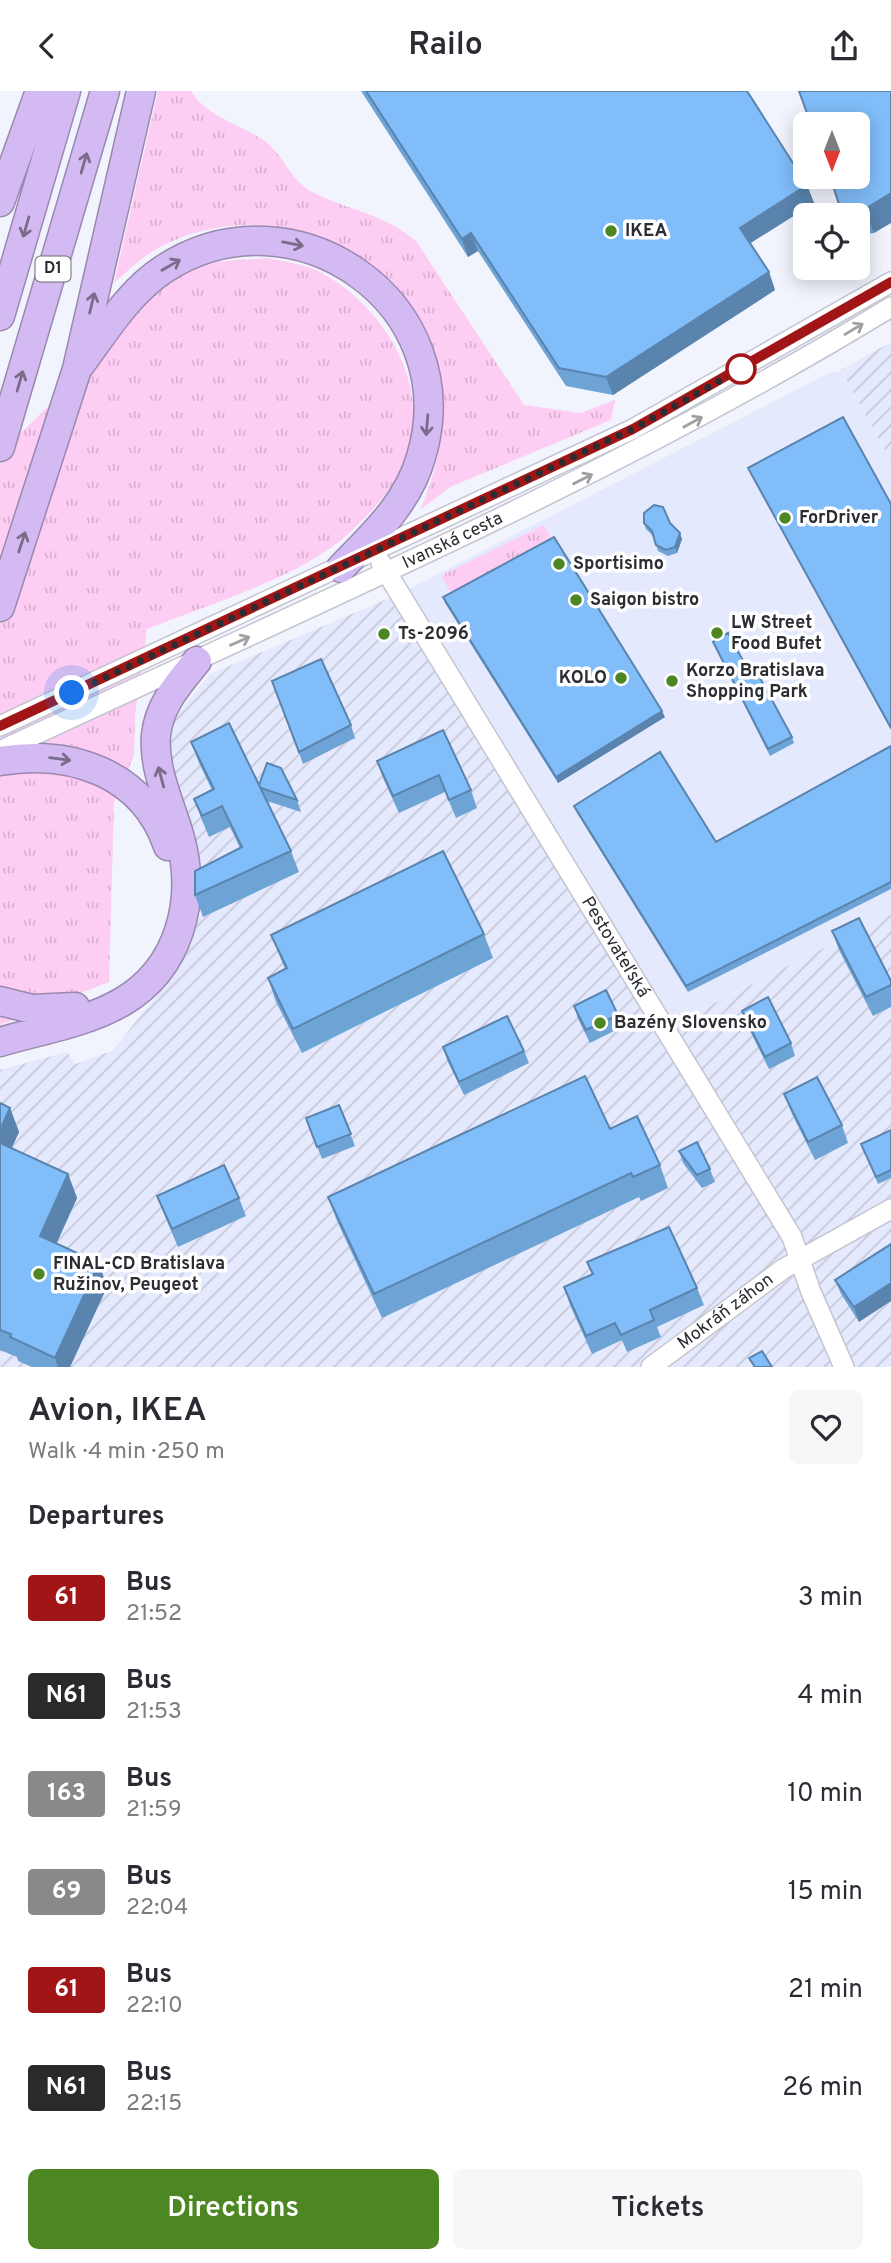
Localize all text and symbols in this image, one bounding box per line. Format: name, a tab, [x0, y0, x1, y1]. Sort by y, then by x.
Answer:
text: Railo	[408, 26, 483, 66]
icon: back	[28, 27, 66, 65]
icon: share	[825, 27, 863, 65]
north arrow	[793, 112, 870, 189]
map controls	[793, 112, 870, 280]
one-way arrow	[78, 152, 91, 174]
button: locate	[793, 203, 870, 280]
one-way arrow	[19, 216, 32, 238]
place label: IKEA	[625, 220, 667, 243]
marker: IKEA	[603, 223, 619, 239]
one-way arrow	[281, 238, 304, 252]
road number: D1	[36, 257, 70, 281]
one-way arrow	[161, 258, 181, 272]
one-way arrow	[86, 292, 100, 315]
one-way arrow	[844, 322, 864, 336]
unlabelled marker	[726, 354, 756, 384]
one-way arrow	[14, 371, 27, 393]
one-way arrow	[420, 413, 433, 436]
one-way arrow	[682, 415, 702, 429]
one-way arrow	[572, 472, 593, 485]
street label: Ivanská cesta	[399, 507, 506, 575]
place label: ForDriver	[799, 507, 879, 530]
marker: ForDriver	[777, 510, 793, 526]
one-way arrow	[17, 532, 29, 554]
place label: Sportisimo	[573, 553, 664, 576]
marker: Sportisimo	[551, 556, 567, 572]
place label: Saigon bistro	[590, 589, 699, 612]
marker: Saigon bistro	[568, 592, 584, 608]
place label: LW Street Food Bufet	[731, 612, 822, 656]
place label: Ts-2096	[398, 623, 469, 646]
marker: LW Street Food Bufet	[709, 625, 725, 641]
marker: Ts-2096	[376, 626, 392, 642]
one-way arrow	[228, 634, 250, 647]
place label: Korzo Bratislava Shopping Park	[686, 660, 825, 704]
place label: KOLO	[559, 667, 607, 690]
marker: KOLO	[613, 670, 629, 686]
marker: Korzo Bratislava Shopping Park	[664, 673, 680, 689]
your location	[54, 675, 89, 710]
one-way arrow	[48, 753, 71, 766]
one-way arrow	[154, 766, 167, 788]
street label: Pestovateľská	[576, 893, 655, 1002]
place label: Bazény Slovensko	[614, 1012, 767, 1035]
marker: Bazény Slovensko	[592, 1015, 608, 1031]
place label: FINAL-CD Bratislava Ružinov, Peugeot	[53, 1253, 225, 1297]
marker: FINAL-CD Bratislava Ružinov, Peugeot	[31, 1266, 47, 1282]
street label: Mokráň záhon	[673, 1268, 778, 1355]
button: heart	[789, 1390, 863, 1464]
text: Avion, IKEA	[28, 1391, 207, 1433]
text: Walk · 4 min · 250 m	[28, 1438, 225, 1467]
text: Departures	[28, 1501, 165, 1534]
text: Bus	[126, 1567, 172, 1600]
text: 3 min	[798, 1582, 863, 1615]
text: 61	[54, 1583, 79, 1613]
text: 21:52	[126, 1600, 182, 1629]
text: Bus	[126, 1665, 172, 1698]
text: 4 min	[797, 1680, 863, 1713]
text: N61	[46, 1681, 87, 1711]
text: 21:53	[126, 1698, 182, 1727]
text: Bus	[126, 1763, 172, 1796]
text: 10 min	[787, 1778, 863, 1811]
text: 163	[47, 1779, 86, 1809]
text: 21:59	[126, 1796, 182, 1825]
text: Bus	[126, 1861, 172, 1894]
text: 15 min	[788, 1876, 863, 1909]
text: 69	[52, 1877, 81, 1907]
text: 22:04	[126, 1894, 188, 1923]
text: Bus	[126, 1959, 172, 1992]
text: 21 min	[788, 1974, 863, 2007]
text: 61	[54, 1975, 79, 2005]
text: 22:10	[126, 1992, 183, 2021]
text: Bus	[126, 2057, 172, 2090]
text: 26 min	[782, 2072, 863, 2105]
text: N61	[46, 2073, 87, 2103]
text: 22:15	[126, 2090, 182, 2119]
button: Directions	[28, 2169, 439, 2249]
button: Tickets	[453, 2169, 863, 2249]

